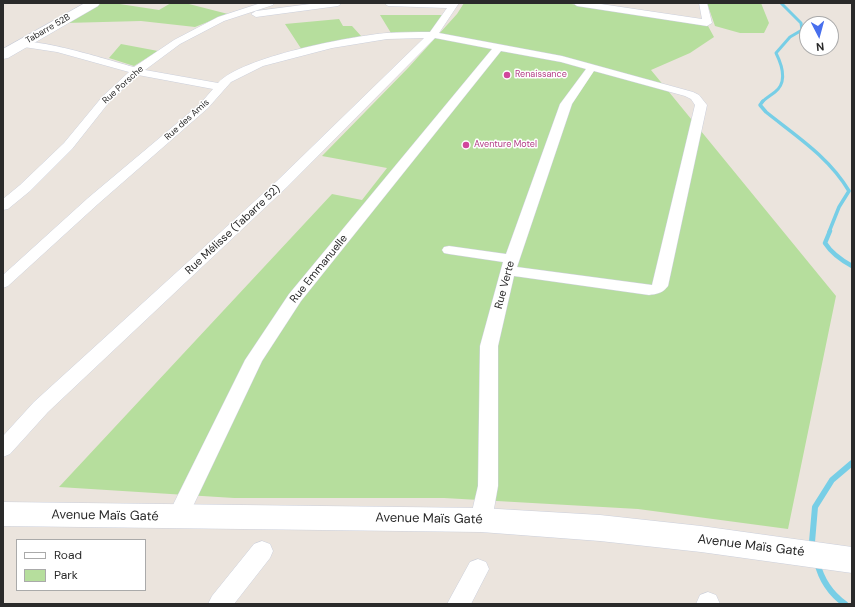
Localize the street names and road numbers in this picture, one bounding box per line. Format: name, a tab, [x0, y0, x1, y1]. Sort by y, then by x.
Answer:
street label: Tabarre 52B	[24, 12, 72, 46]
street label: Rue Porsche	[100, 64, 146, 106]
street label: Rue des Amis	[162, 97, 212, 143]
street label: Rue Mélisse (Tabarre 52)	[183, 182, 283, 278]
street label: Rue Emmanuelle	[287, 232, 351, 306]
street label: Rue Verte	[492, 259, 518, 311]
street label: Avenue Maïs Gaté	[51, 507, 159, 525]
street label: Avenue Maïs Gaté	[375, 510, 483, 528]
street label: Avenue Maïs Gaté	[697, 532, 805, 560]

